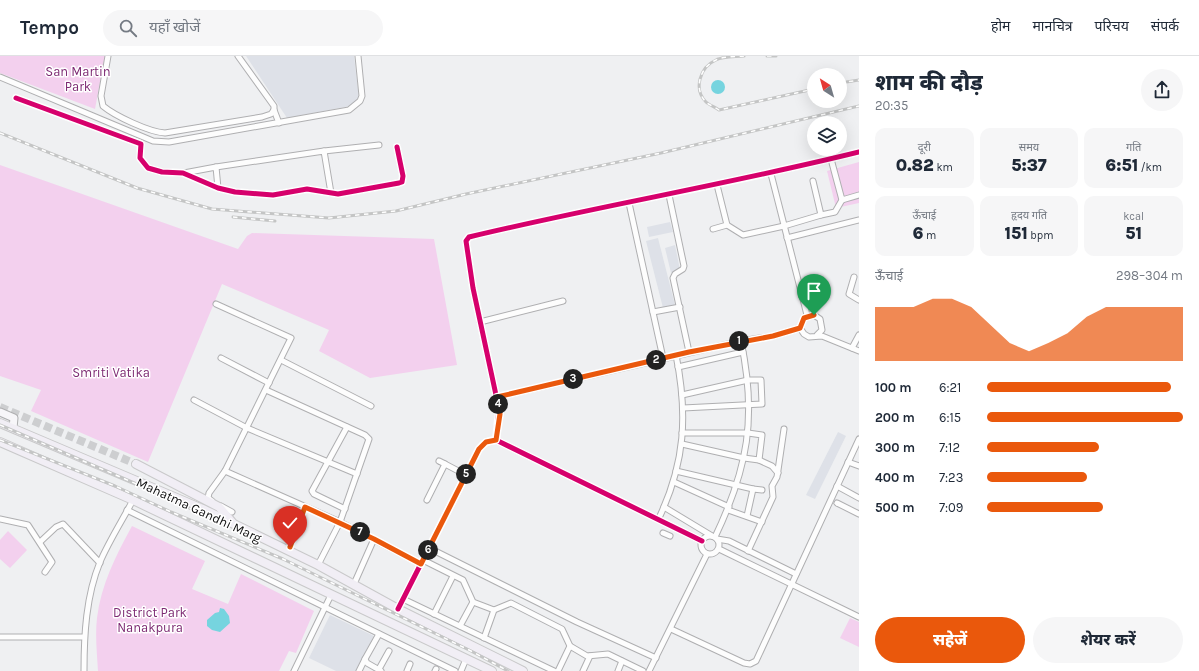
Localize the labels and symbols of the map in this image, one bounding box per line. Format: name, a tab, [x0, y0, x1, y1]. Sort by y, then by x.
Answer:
park label: San Martin Park	[45, 64, 111, 94]
north arrow	[807, 68, 847, 108]
pin	[797, 274, 831, 315]
pin: 1	[729, 331, 749, 351]
pin: 2	[646, 350, 666, 370]
park label: Smriti Vatika	[72, 365, 150, 380]
pin: 3	[563, 369, 583, 389]
pin: 4	[488, 394, 508, 414]
pin: 5	[456, 464, 476, 484]
street label: Mahatma Gandhi Marg	[134, 474, 265, 546]
pin	[273, 506, 307, 547]
pin: 7	[350, 522, 370, 542]
pin: 6	[418, 540, 438, 560]
park label: District Park Nanakpura	[113, 605, 187, 635]

